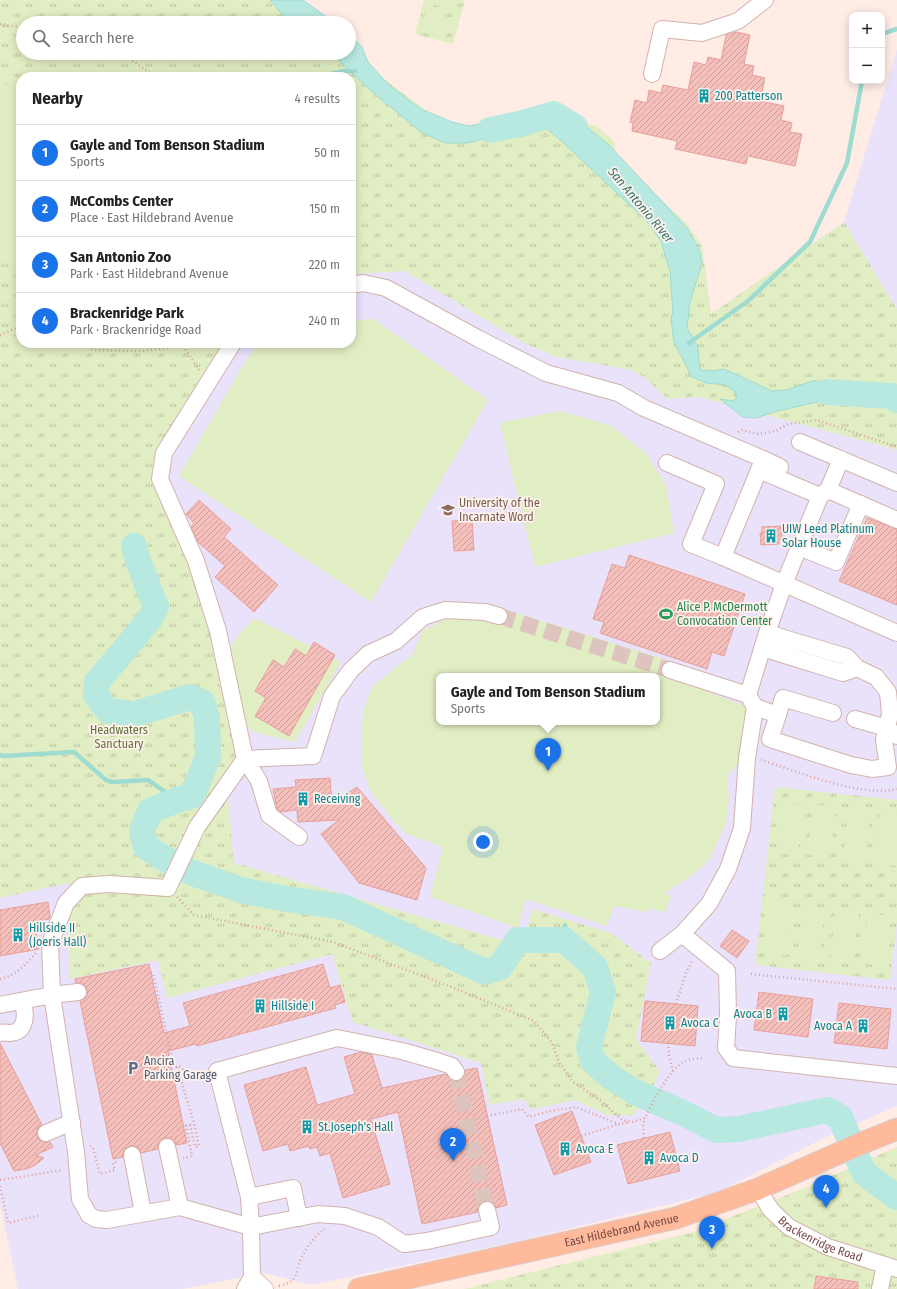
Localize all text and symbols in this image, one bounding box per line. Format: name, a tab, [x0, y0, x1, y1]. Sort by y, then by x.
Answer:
map controls	[849, 12, 885, 84]
button: +	[849, 12, 885, 48]
search box	[16, 16, 356, 60]
icon: search	[30, 27, 52, 49]
text: Search here	[62, 29, 134, 47]
button: −	[849, 48, 885, 84]
text: Nearby	[32, 88, 83, 109]
building icon: 200 Patterson	[696, 88, 712, 104]
place label: 200 Patterson	[715, 89, 783, 103]
text: 4 results	[294, 91, 340, 106]
text: Gayle and Tom Benson Stadium	[70, 136, 265, 154]
text: 1	[42, 145, 48, 160]
text: 50 m	[314, 145, 340, 160]
text: Sports	[70, 154, 105, 169]
water label: San Antonio River	[604, 163, 677, 246]
text: McCombs Center	[70, 192, 173, 210]
text: 2	[42, 201, 48, 216]
text: 150 m	[309, 201, 340, 216]
text: Place · East Hildebrand Avenue	[70, 210, 233, 225]
text: San Antonio Zoo	[70, 248, 171, 266]
text: 3	[42, 257, 48, 272]
text: 220 m	[309, 257, 340, 272]
text: Park · East Hildebrand Avenue	[70, 266, 228, 281]
text: Brackenridge Park	[70, 304, 184, 322]
text: 4	[42, 313, 48, 328]
text: 240 m	[308, 313, 340, 328]
text: Park · Brackenridge Road	[70, 322, 201, 337]
place label: University of the Incarnate Word	[459, 496, 540, 524]
school or university icon: University of the Incarnate Word	[440, 502, 456, 518]
place label: UIW Leed Platinum Solar House	[782, 522, 874, 550]
building icon: UIW Leed Platinum Solar House	[763, 528, 779, 544]
place label: Alice P. McDermott Convocation Center	[677, 600, 773, 628]
sports icon: Alice P. McDermott Convocation Center	[658, 606, 674, 622]
popup	[436, 673, 660, 725]
text: Gayle and Tom Benson Stadium	[451, 683, 645, 701]
text: Sports	[451, 701, 485, 716]
park label: Headwaters Sanctuary	[90, 723, 148, 751]
pin: 1	[535, 738, 561, 771]
building icon: Receiving	[295, 791, 311, 807]
place label: Receiving	[314, 792, 361, 806]
your location	[473, 832, 493, 852]
place label: Hillside II (Joeris Hall)	[29, 921, 87, 949]
building icon: Hillside II (Joeris Hall)	[10, 927, 26, 943]
building icon: Hillside I	[252, 998, 268, 1014]
place label: Hillside I	[271, 999, 314, 1013]
building icon: Avoca B	[775, 1006, 791, 1022]
place label: Avoca B	[734, 1007, 772, 1021]
building icon: Avoca C	[662, 1015, 678, 1031]
place label: Avoca C	[681, 1016, 719, 1030]
building icon: Avoca A	[855, 1018, 871, 1034]
place label: Avoca A	[814, 1019, 853, 1033]
place label: Ancira Parking Garage	[144, 1054, 217, 1082]
parking icon: Ancira Parking Garage	[125, 1060, 141, 1076]
building icon: St.Joseph's Hall	[299, 1119, 315, 1135]
place label: St.Joseph's Hall	[318, 1120, 393, 1134]
pin: 2	[440, 1128, 466, 1161]
building icon: Avoca E	[557, 1141, 573, 1157]
place label: Avoca E	[576, 1142, 614, 1156]
building icon: Avoca D	[641, 1150, 657, 1166]
place label: Avoca D	[660, 1151, 699, 1165]
pin: 4	[813, 1175, 839, 1208]
street label: East Hildebrand Avenue	[563, 1211, 680, 1250]
street label: Brackenridge Road	[775, 1213, 864, 1265]
pin: 3	[699, 1216, 725, 1249]

